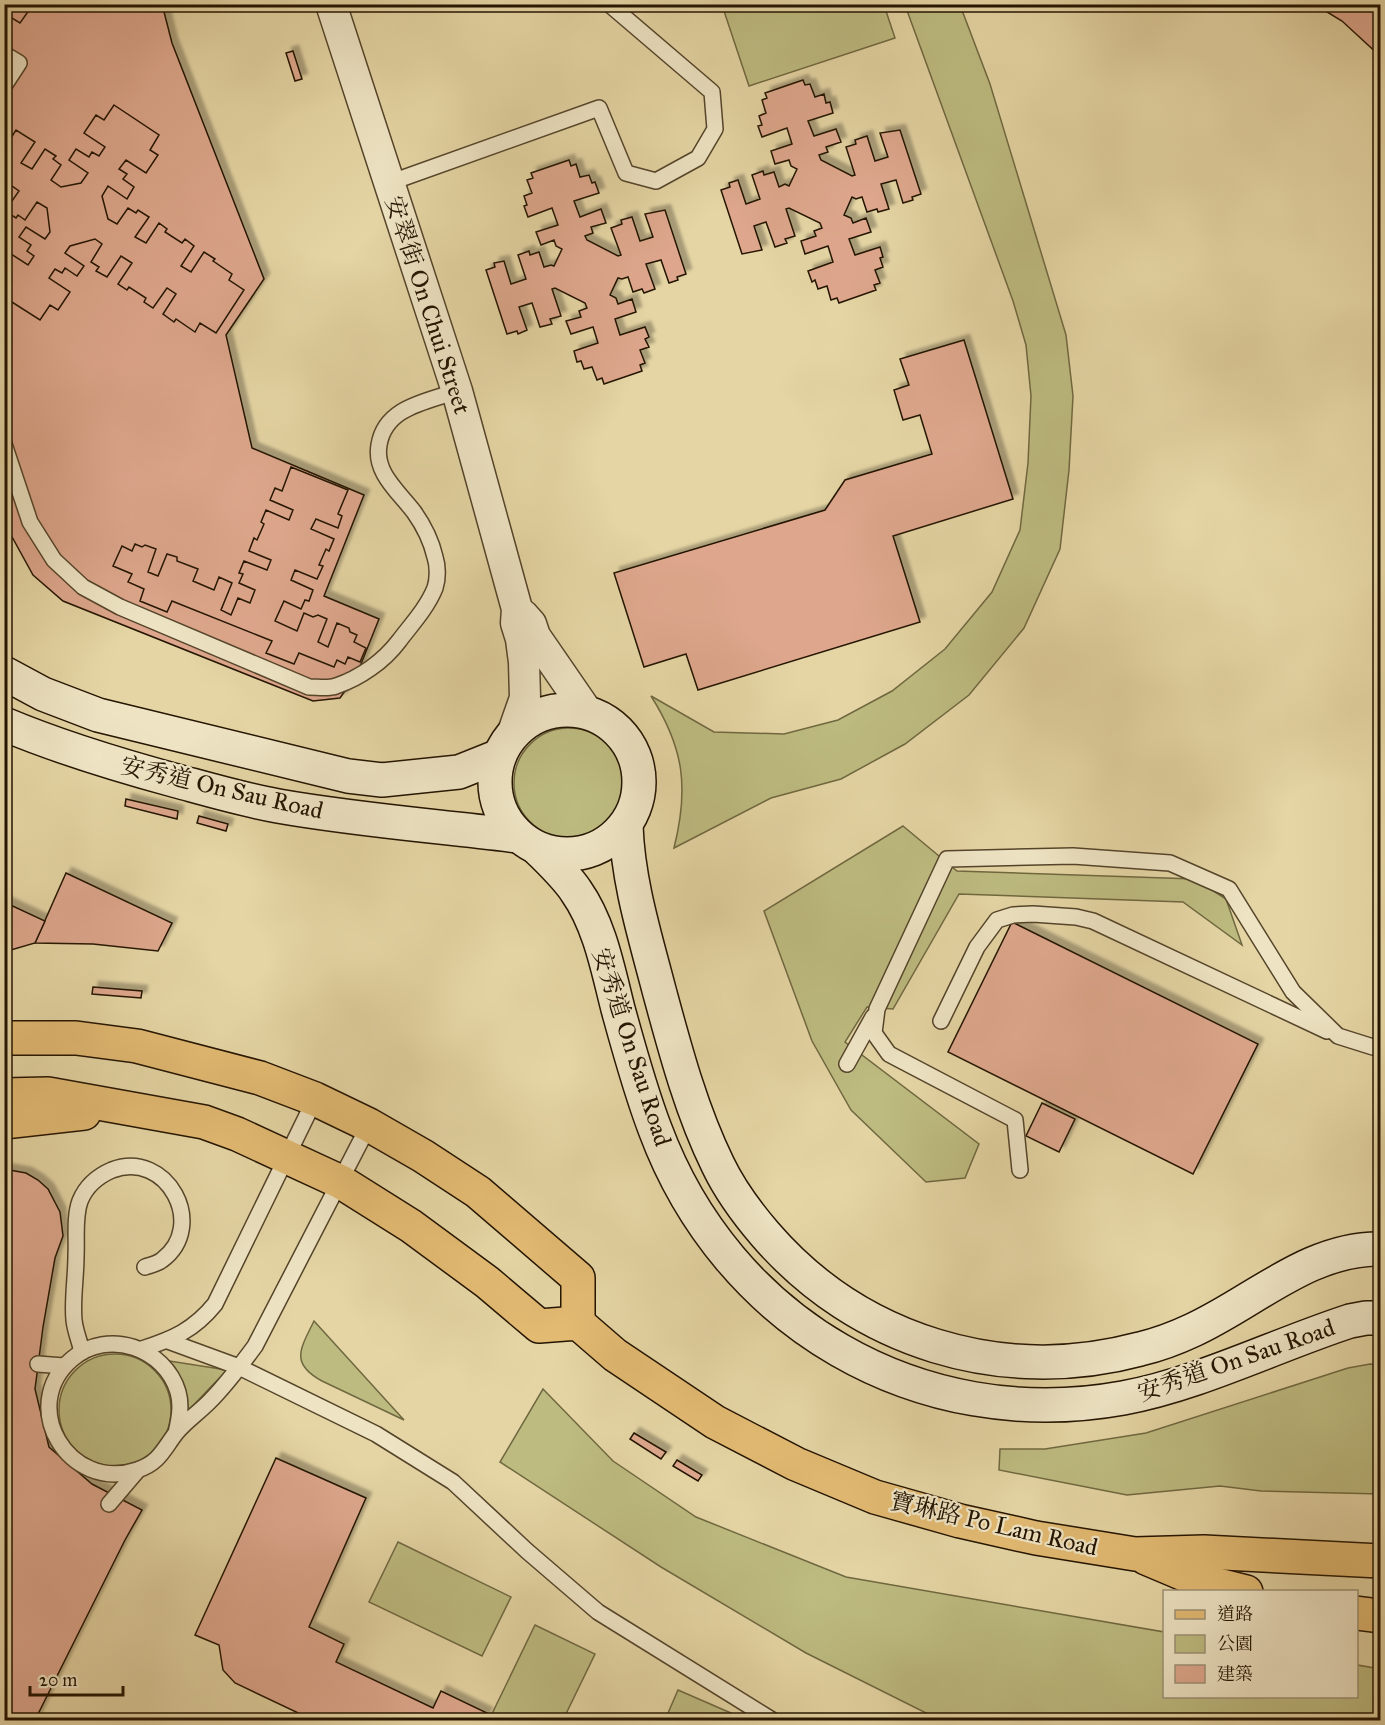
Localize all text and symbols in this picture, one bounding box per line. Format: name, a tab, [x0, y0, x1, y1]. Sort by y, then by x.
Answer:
street label: 安翠街 On Chui Street	[379, 192, 478, 418]
street label: 安秀道 On Sau Road	[118, 750, 326, 826]
street label: 安秀道 On Sau Road	[586, 944, 678, 1150]
street label: 安秀道 On Sau Road	[1133, 1312, 1339, 1408]
street label: 寶琳路 Po Lam Road	[887, 1486, 1101, 1562]
legend	[1163, 1590, 1358, 1698]
text: 道路	[1217, 1603, 1253, 1625]
text: 公園	[1217, 1633, 1253, 1655]
scale bar	[30, 1659, 123, 1697]
text: 建築	[1217, 1663, 1253, 1685]
text: 20 m	[39, 1669, 77, 1691]

